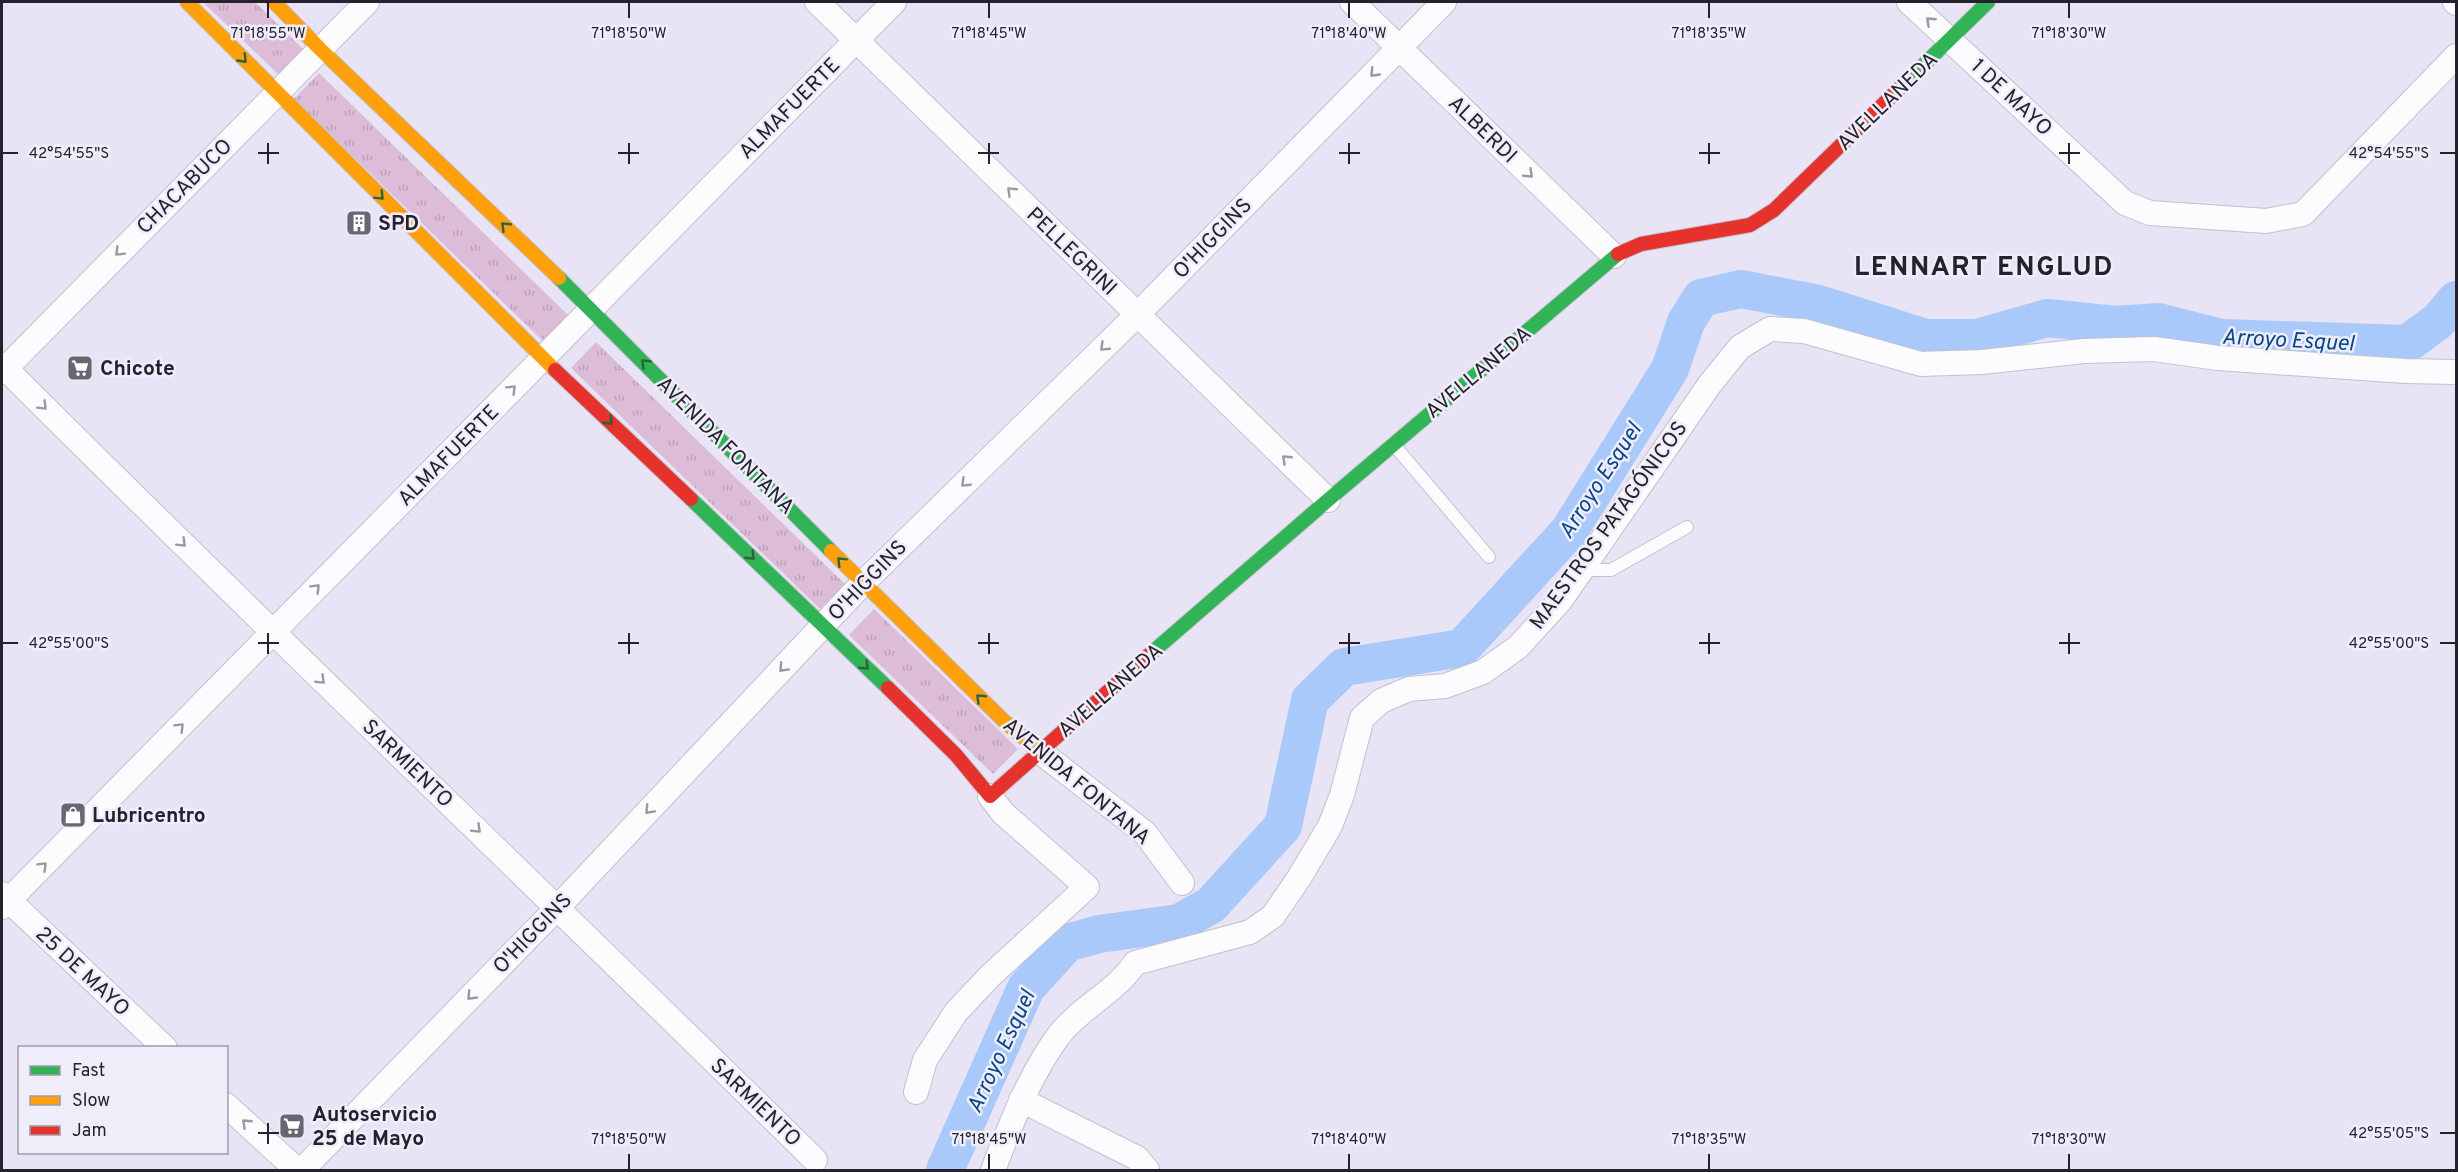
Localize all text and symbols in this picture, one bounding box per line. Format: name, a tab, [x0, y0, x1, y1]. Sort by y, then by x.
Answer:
one-way arrow	[1926, 17, 1937, 28]
text: 71°18'55"W	[230, 25, 306, 44]
text: 71°18'50"W	[591, 25, 667, 44]
text: 71°18'45"W	[951, 25, 1027, 44]
text: 71°18'40"W	[1311, 25, 1387, 44]
text: 71°18'35"W	[1672, 25, 1746, 44]
text: 71°18'30"W	[2032, 25, 2106, 44]
street label: AVELLANEDA	[1832, 47, 1944, 157]
one-way arrow	[235, 51, 246, 62]
street label: ALMAFUERTE	[734, 53, 847, 166]
street label: 1 DE MAYO	[1965, 54, 2057, 143]
one-way arrow	[1370, 66, 1381, 77]
street label: ALBERDI	[1442, 91, 1522, 170]
street label: CHACABUCO	[131, 133, 239, 241]
text: 42°54'55"S	[29, 145, 109, 164]
text: 42°54'55"S	[2349, 145, 2429, 164]
one-way arrow	[1523, 167, 1533, 178]
one-way arrow	[1007, 188, 1018, 199]
one-way arrow	[373, 189, 384, 200]
street label: O'HIGGINS	[1168, 193, 1258, 285]
street label: PELLEGRINI	[1020, 202, 1122, 302]
building icon: SPD	[344, 208, 374, 238]
place label: SPD	[378, 211, 419, 238]
one-way arrow	[502, 223, 513, 234]
one-way arrow	[116, 245, 127, 256]
district label: LENNART ENGLUD	[1854, 251, 2114, 285]
street label: AVELLANEDA	[1420, 321, 1538, 425]
water label: Arroyo Esquel	[2221, 325, 2356, 359]
one-way arrow	[1101, 339, 1112, 350]
supermarket icon: Chicote	[65, 353, 95, 383]
place label: Chicote	[100, 356, 175, 383]
one-way arrow	[641, 359, 652, 370]
street label: AVENIDA FONTANA	[650, 371, 800, 521]
one-way arrow	[505, 386, 516, 397]
one-way arrow	[36, 399, 47, 410]
street label: ALMAFUERTE	[393, 400, 506, 513]
one-way arrow	[602, 414, 613, 425]
street label: MAESTROS PATAGÓNICOS	[1524, 416, 1694, 636]
water label: Arroyo Esquel	[1554, 417, 1649, 544]
one-way arrow	[1283, 455, 1293, 466]
one-way arrow	[961, 476, 972, 487]
street label: O'HIGGINS	[823, 535, 913, 627]
one-way arrow	[174, 536, 185, 547]
one-way arrow	[744, 549, 754, 560]
one-way arrow	[837, 558, 848, 569]
one-way arrow	[309, 585, 320, 596]
text: 42°55'00"S	[29, 635, 109, 654]
text: 42°55'00"S	[2349, 635, 2429, 654]
street label: AVELLANEDA	[1053, 638, 1169, 744]
one-way arrow	[859, 659, 869, 670]
one-way arrow	[779, 661, 790, 671]
one-way arrow	[314, 672, 325, 683]
one-way arrow	[976, 694, 987, 705]
street label: AVENIDA FONTANA	[997, 712, 1155, 852]
street label: SARMIENTO	[356, 714, 458, 814]
one-way arrow	[172, 723, 183, 734]
shop icon: Lubricentro	[58, 800, 88, 830]
one-way arrow	[646, 802, 657, 813]
place label: Lubricentro	[92, 803, 206, 830]
one-way arrow	[469, 822, 480, 833]
one-way arrow	[35, 862, 46, 873]
street label: O'HIGGINS	[488, 888, 578, 980]
street label: 25 DE MAYO	[29, 921, 135, 1023]
water label: Arroyo Esquel	[962, 985, 1043, 1118]
one-way arrow	[467, 990, 478, 1000]
legend	[18, 1046, 228, 1154]
street label: SARMIENTO	[704, 1053, 806, 1153]
text: Fast	[72, 1060, 105, 1083]
text: Slow	[72, 1090, 110, 1113]
place label: Autoservicio 25 de Mayo	[312, 1102, 437, 1153]
supermarket icon: Autoservicio 25 de Mayo	[277, 1111, 307, 1141]
one-way arrow	[243, 1119, 253, 1130]
text: Jam	[72, 1120, 107, 1143]
text: 42°55'05"S	[2349, 1125, 2429, 1144]
text: 71°18'50"W	[591, 1131, 667, 1150]
text: 71°18'45"W	[951, 1131, 1027, 1150]
text: 71°18'40"W	[1311, 1131, 1387, 1150]
text: 71°18'35"W	[1672, 1131, 1746, 1150]
text: 71°18'30"W	[2032, 1131, 2106, 1150]

